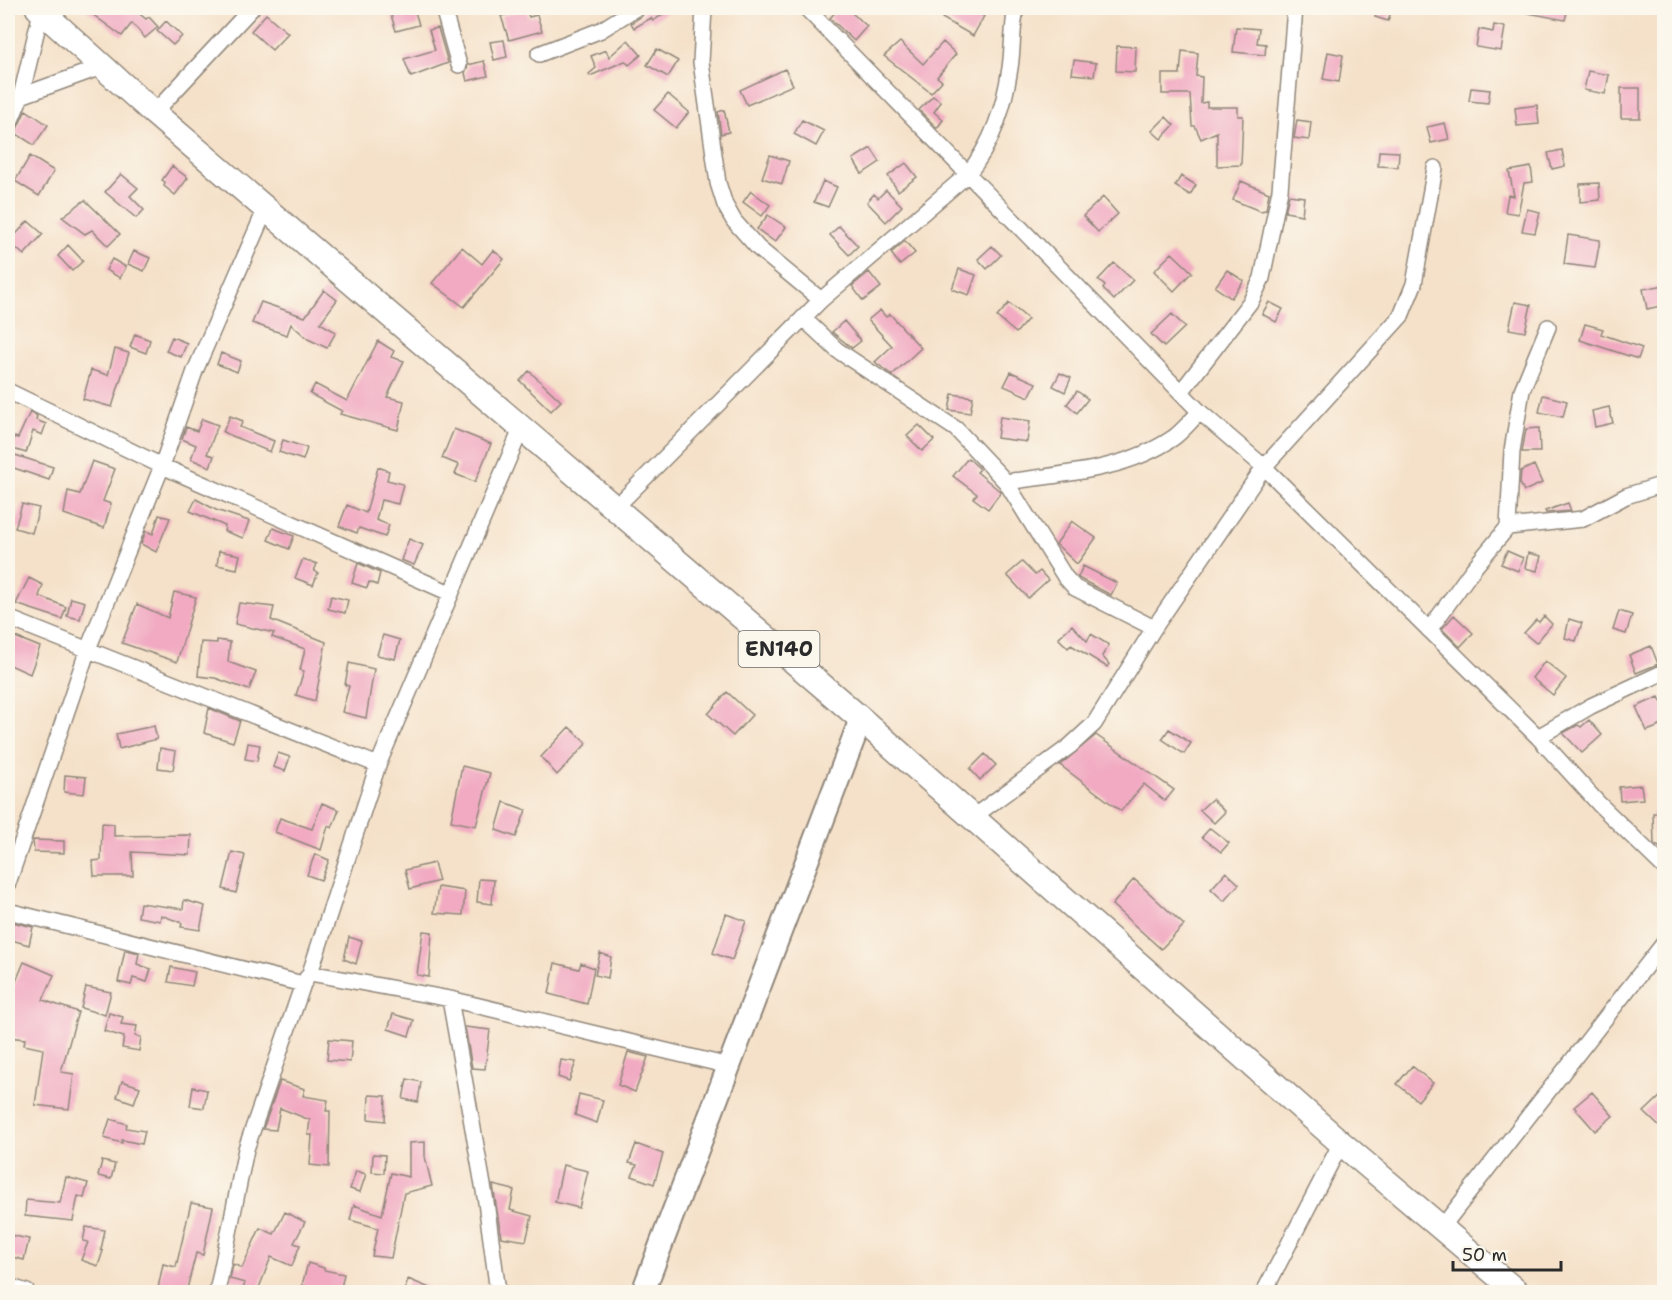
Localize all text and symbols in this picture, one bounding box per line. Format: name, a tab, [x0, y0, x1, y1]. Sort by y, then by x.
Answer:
road number: EN140	[738, 631, 820, 667]
scale bar	[1453, 1234, 1561, 1272]
text: 50 m	[1462, 1243, 1507, 1267]

